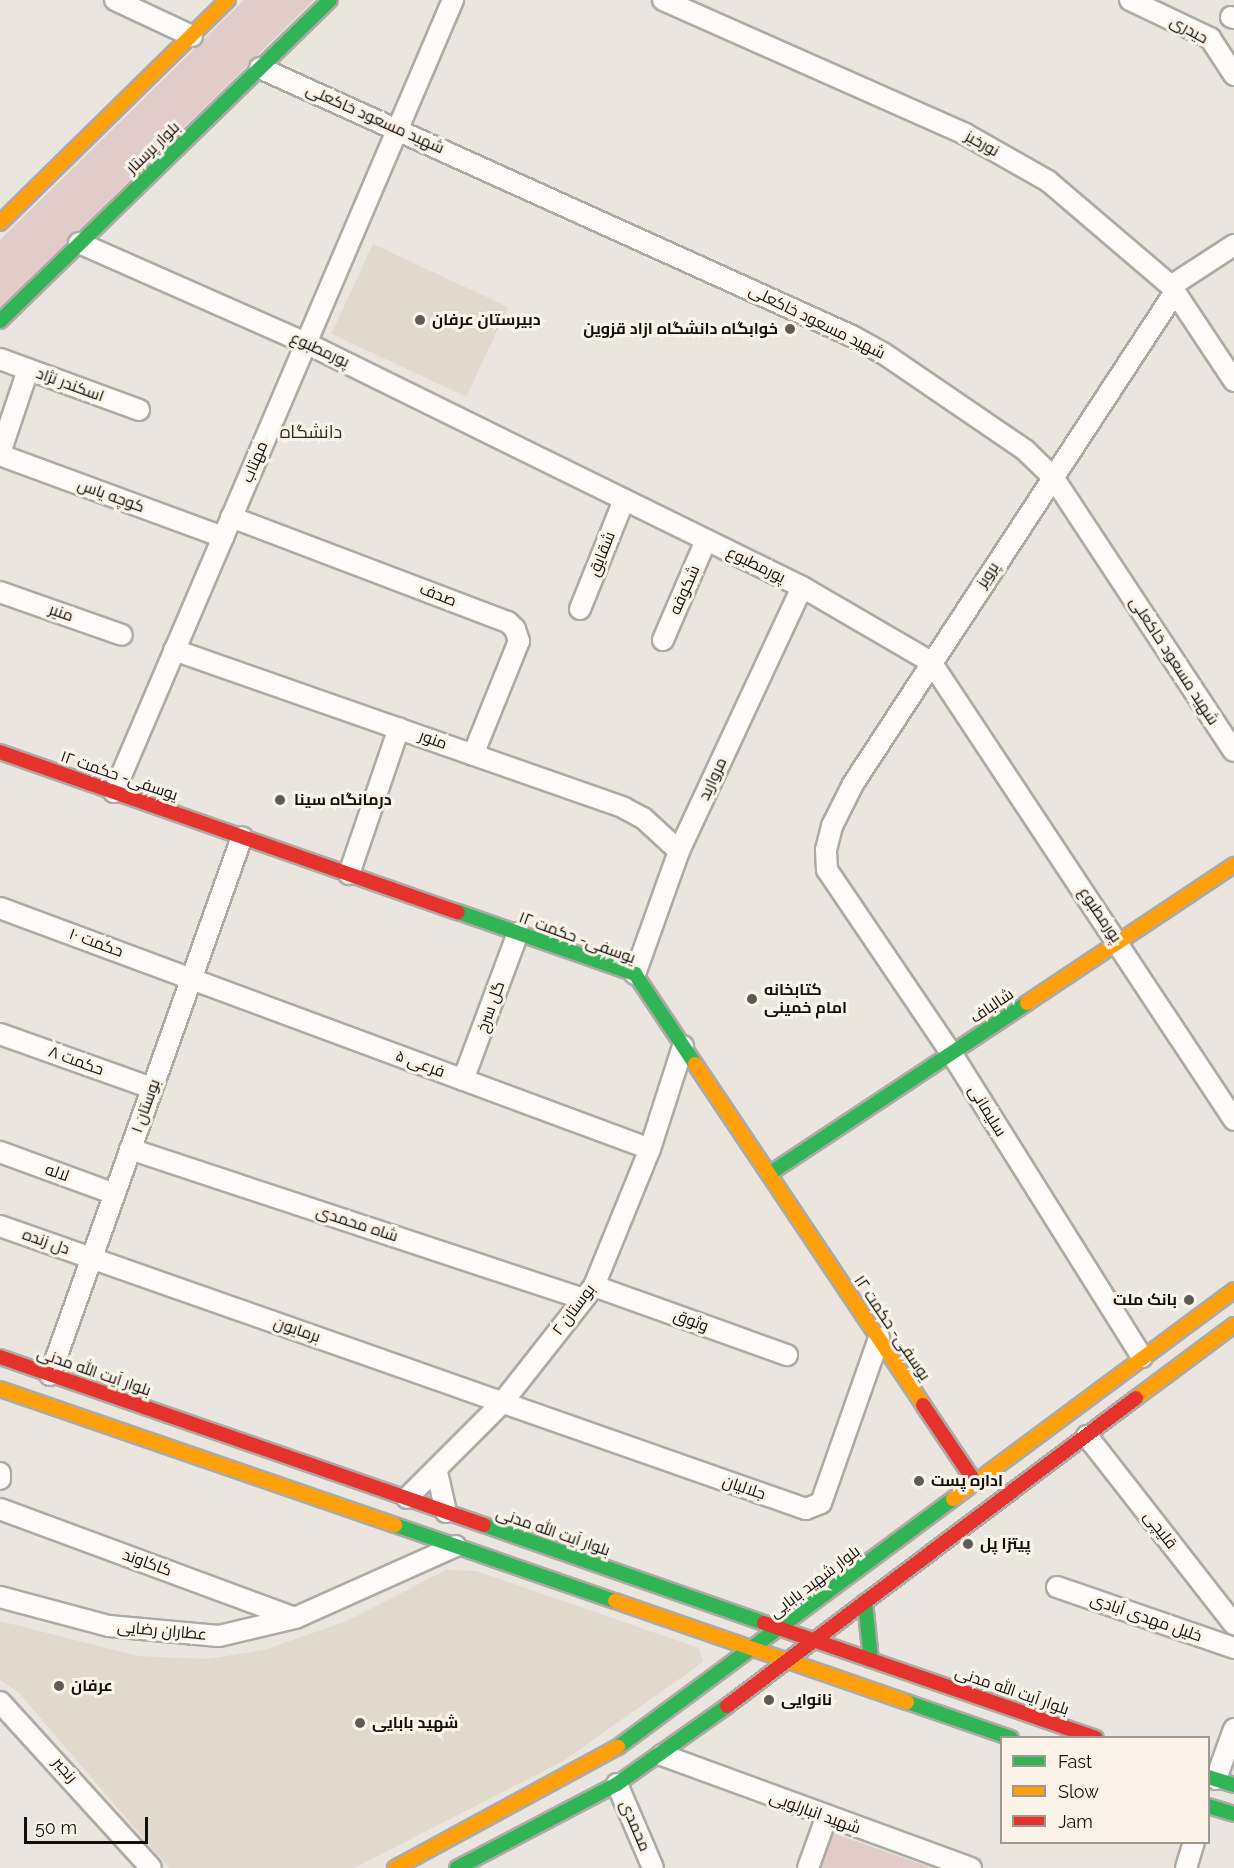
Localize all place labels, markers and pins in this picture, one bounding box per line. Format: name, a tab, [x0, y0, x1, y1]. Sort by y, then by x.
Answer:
place label: دبیرستان عرفان	[432, 310, 541, 330]
marker: دبیرستان عرفان	[413, 313, 427, 327]
place label: خوابگاه دانشگاه ازاد قزوین	[583, 319, 778, 339]
marker: خوابگاه دانشگاه ازاد قزوین	[783, 322, 797, 336]
place label: درمانگاه سینا	[294, 790, 392, 810]
marker: درمانگاه سینا	[271, 791, 289, 809]
place label: کتابخانه امام خمینی	[764, 980, 847, 1018]
marker: کتابخانه امام خمینی	[745, 992, 759, 1006]
place label: بانک ملت	[1113, 1290, 1177, 1310]
marker: بانک ملت	[1182, 1293, 1196, 1307]
place label: اداره پست	[931, 1471, 1003, 1491]
marker: اداره پست	[912, 1474, 926, 1488]
place label: پیتزا پل	[980, 1534, 1031, 1554]
marker: پیتزا پل	[961, 1537, 975, 1551]
place label: عرفان	[71, 1676, 113, 1696]
marker: عرفان	[52, 1679, 66, 1693]
place label: نانوایی	[781, 1690, 832, 1710]
marker: نانوایی	[762, 1693, 776, 1707]
place label: شهید بابایی	[372, 1713, 458, 1733]
marker: شهید بابایی	[353, 1716, 367, 1730]

